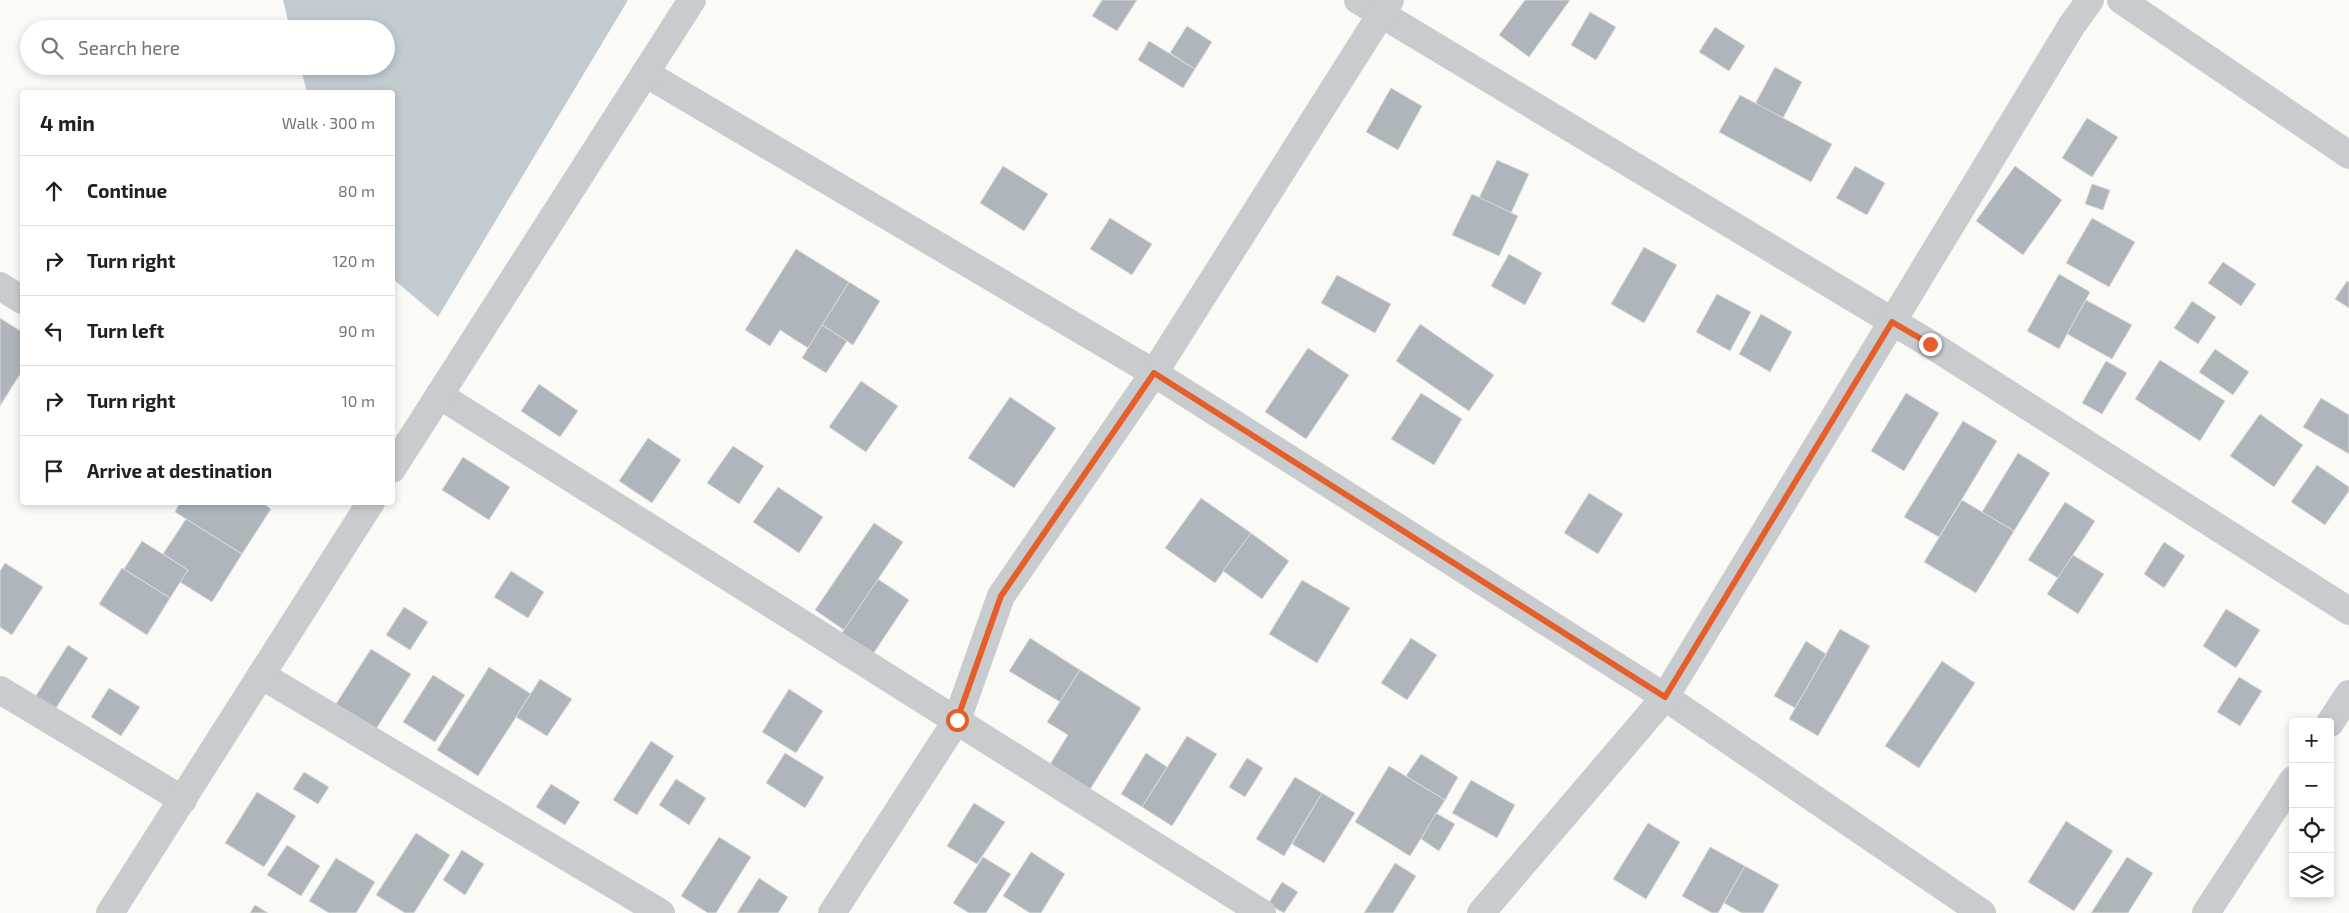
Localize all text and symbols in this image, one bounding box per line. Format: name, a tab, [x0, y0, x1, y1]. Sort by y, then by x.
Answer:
search box	[20, 20, 395, 75]
icon: search	[38, 34, 66, 62]
text: Search here	[78, 36, 180, 59]
text: 4 min	[40, 110, 95, 135]
text: Walk · 300 m	[282, 113, 375, 132]
icon: ahead	[40, 177, 68, 205]
text: Continue	[87, 179, 167, 202]
text: 80 m	[338, 181, 375, 200]
icon: right	[40, 247, 68, 275]
text: Turn right	[87, 249, 175, 272]
text: 120 m	[332, 251, 375, 270]
icon: left	[40, 317, 68, 345]
text: Turn left	[87, 319, 164, 342]
text: 90 m	[339, 321, 375, 340]
route end	[1919, 333, 1942, 356]
icon: right	[40, 387, 68, 415]
text: Turn right	[87, 389, 175, 412]
text: 10 m	[341, 391, 375, 410]
icon: arrive	[40, 457, 68, 485]
text: Arrive at destination	[87, 459, 272, 482]
route start	[946, 709, 969, 732]
map controls	[2289, 718, 2334, 898]
button: +	[2289, 718, 2334, 763]
button: −	[2289, 763, 2334, 808]
button: locate	[2289, 808, 2334, 853]
button: layers	[2289, 853, 2334, 898]

